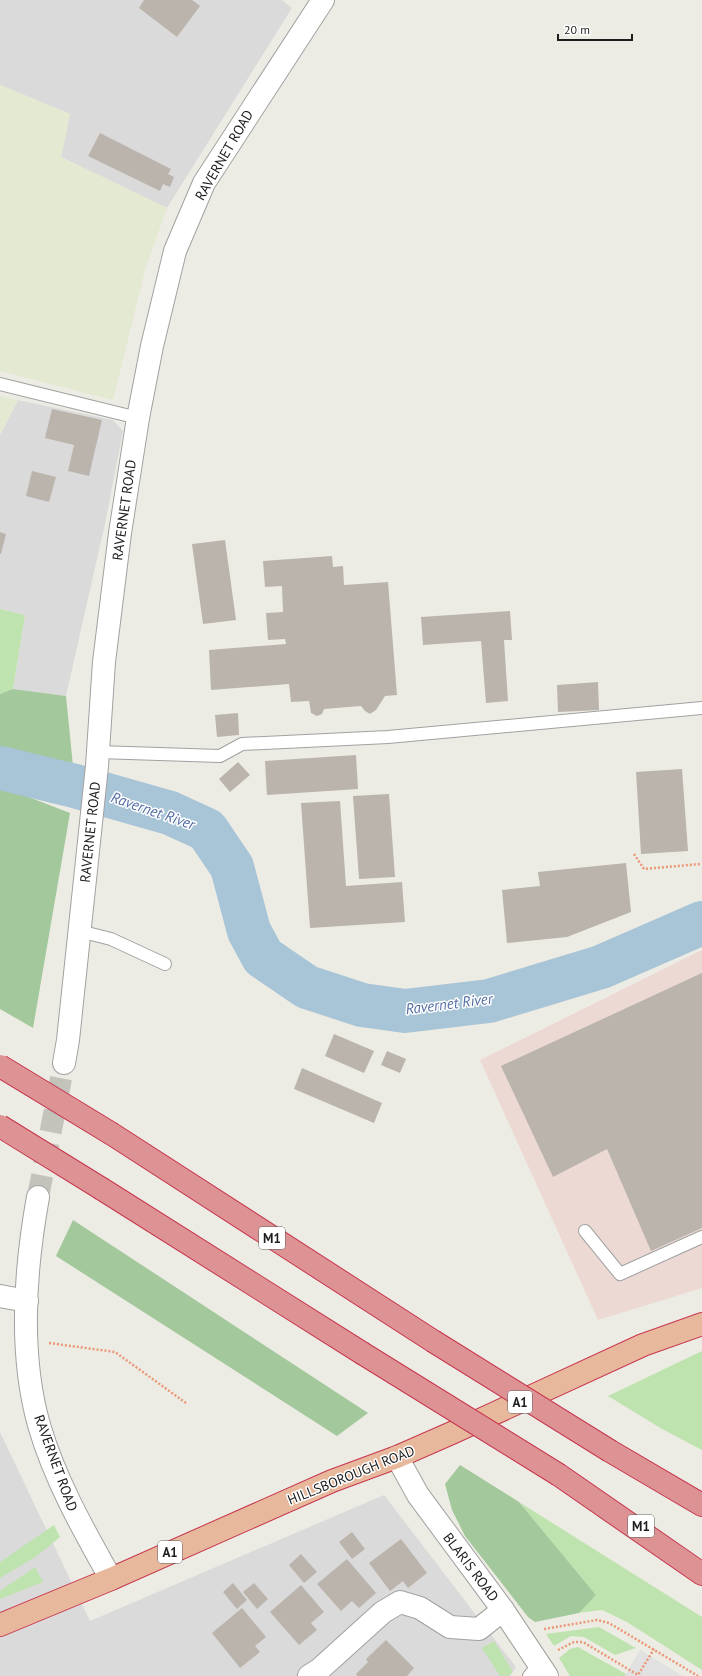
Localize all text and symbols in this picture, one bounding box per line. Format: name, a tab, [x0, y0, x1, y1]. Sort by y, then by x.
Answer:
scale bar	[558, 16, 632, 42]
text: 20 m	[564, 22, 590, 37]
street label: RAVERNET ROAD	[191, 107, 257, 203]
street label: RAVERNET ROAD	[108, 458, 140, 562]
street label: RAVERNET ROAD	[76, 781, 104, 883]
water label: Ravernet River	[109, 787, 199, 834]
water label: Ravernet River	[404, 989, 495, 1018]
road number: M1	[259, 1227, 285, 1249]
road number: A1	[508, 1391, 532, 1413]
street label: RAVERNET ROAD	[30, 1412, 82, 1514]
street label: HILLSBOROUGH ROAD	[285, 1441, 417, 1509]
road number: M1	[628, 1515, 654, 1537]
street label: BLARIS ROAD	[439, 1529, 503, 1605]
road number: A1	[158, 1541, 182, 1563]

